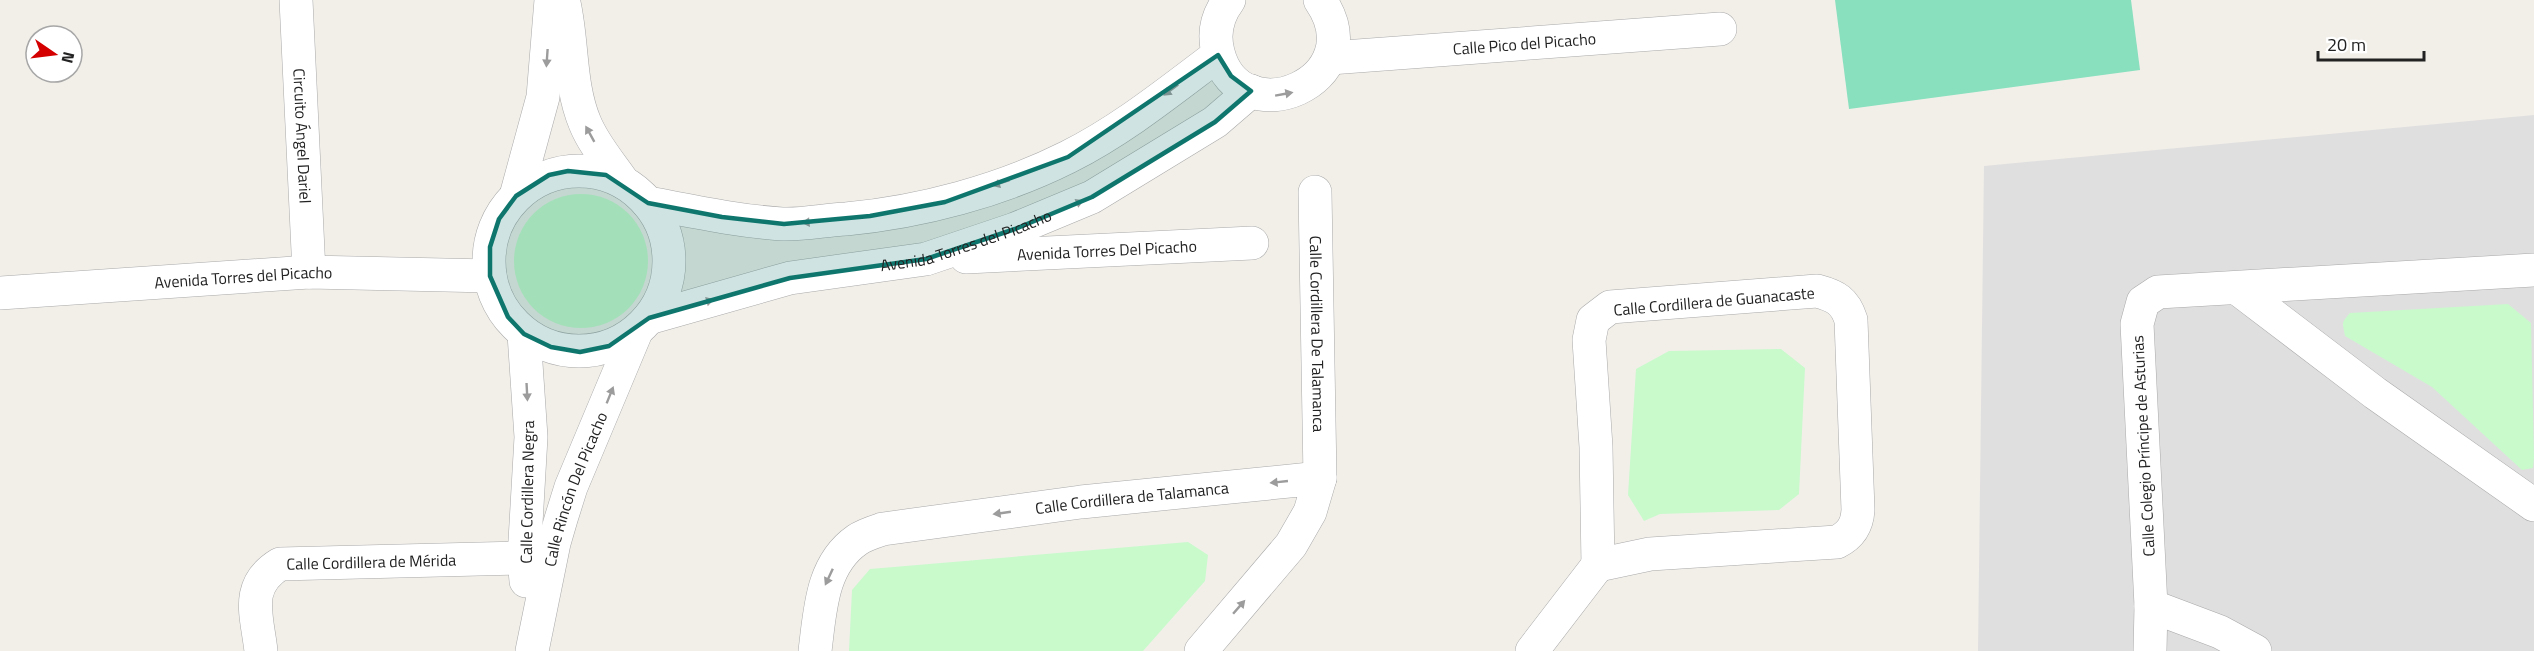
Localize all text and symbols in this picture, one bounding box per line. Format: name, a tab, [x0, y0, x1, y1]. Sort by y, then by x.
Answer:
north arrow	[24, 24, 84, 84]
scale bar	[2318, 24, 2424, 62]
street label: Calle Pico del Picacho	[1452, 26, 1597, 61]
text: 20 m	[2327, 31, 2366, 58]
text: N	[56, 49, 82, 66]
one-way arrow	[542, 49, 552, 68]
street label: Circuito Ángel Dariel	[287, 68, 318, 204]
one-way arrow	[1164, 84, 1180, 96]
one-way arrow	[1275, 89, 1294, 98]
one-way arrow	[585, 125, 595, 142]
one-way arrow	[992, 179, 1010, 189]
one-way arrow	[1066, 199, 1084, 209]
street label: Avenida Torres del Picacho	[879, 203, 1055, 277]
one-way arrow	[801, 217, 820, 227]
street label: Avenida Torres Del Picacho	[1016, 234, 1197, 266]
street label: Calle Cordillera De Talamanca	[1304, 236, 1331, 432]
street label: Avenida Torres del Picacho	[154, 260, 333, 294]
street label: Calle Cordillera de Guanacaste	[1612, 280, 1816, 322]
one-way arrow	[696, 297, 714, 306]
street label: Calle Colegio Príncipe de Asturias	[2125, 335, 2161, 557]
one-way arrow	[522, 383, 531, 402]
one-way arrow	[605, 386, 615, 404]
street label: Calle Rincón Del Picacho	[538, 408, 613, 569]
street label: Calle Cordillera Negra	[514, 420, 540, 564]
street label: Calle Cordillera de Talamanca	[1034, 475, 1230, 520]
one-way arrow	[1269, 477, 1288, 487]
one-way arrow	[992, 508, 1011, 517]
street label: Calle Cordillera de Mérida	[286, 548, 457, 576]
one-way arrow	[825, 569, 834, 586]
one-way arrow	[1232, 600, 1245, 615]

